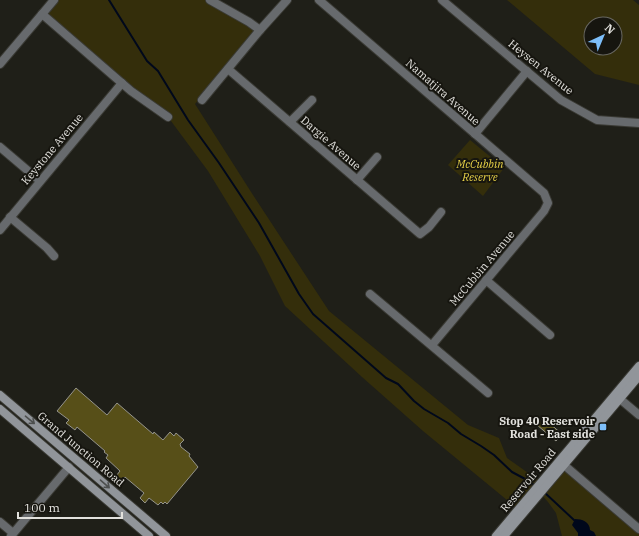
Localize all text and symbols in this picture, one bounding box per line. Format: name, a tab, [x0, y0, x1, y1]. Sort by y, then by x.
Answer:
north arrow	[583, 16, 623, 56]
text: N	[602, 21, 618, 37]
street label: Heysen Avenue	[506, 36, 576, 98]
street label: Namatjira Avenue	[403, 56, 483, 128]
street label: Keystone Avenue	[18, 110, 86, 187]
street label: Dargie Avenue	[298, 113, 364, 173]
park label: McCubbin Reserve	[455, 157, 504, 184]
street label: McCubbin Avenue	[446, 227, 518, 309]
street label: Grand Junction Road	[35, 409, 127, 490]
place label: Stop 40 Reservoir Road - East side	[499, 414, 596, 441]
one-way arrow	[25, 416, 35, 425]
marker: Stop 40 Reservoir Road - East side	[598, 422, 608, 432]
street label: Reservoir Road	[497, 445, 559, 515]
one-way arrow	[100, 480, 111, 489]
scale bar	[18, 494, 122, 520]
text: 100 m	[24, 500, 60, 515]

